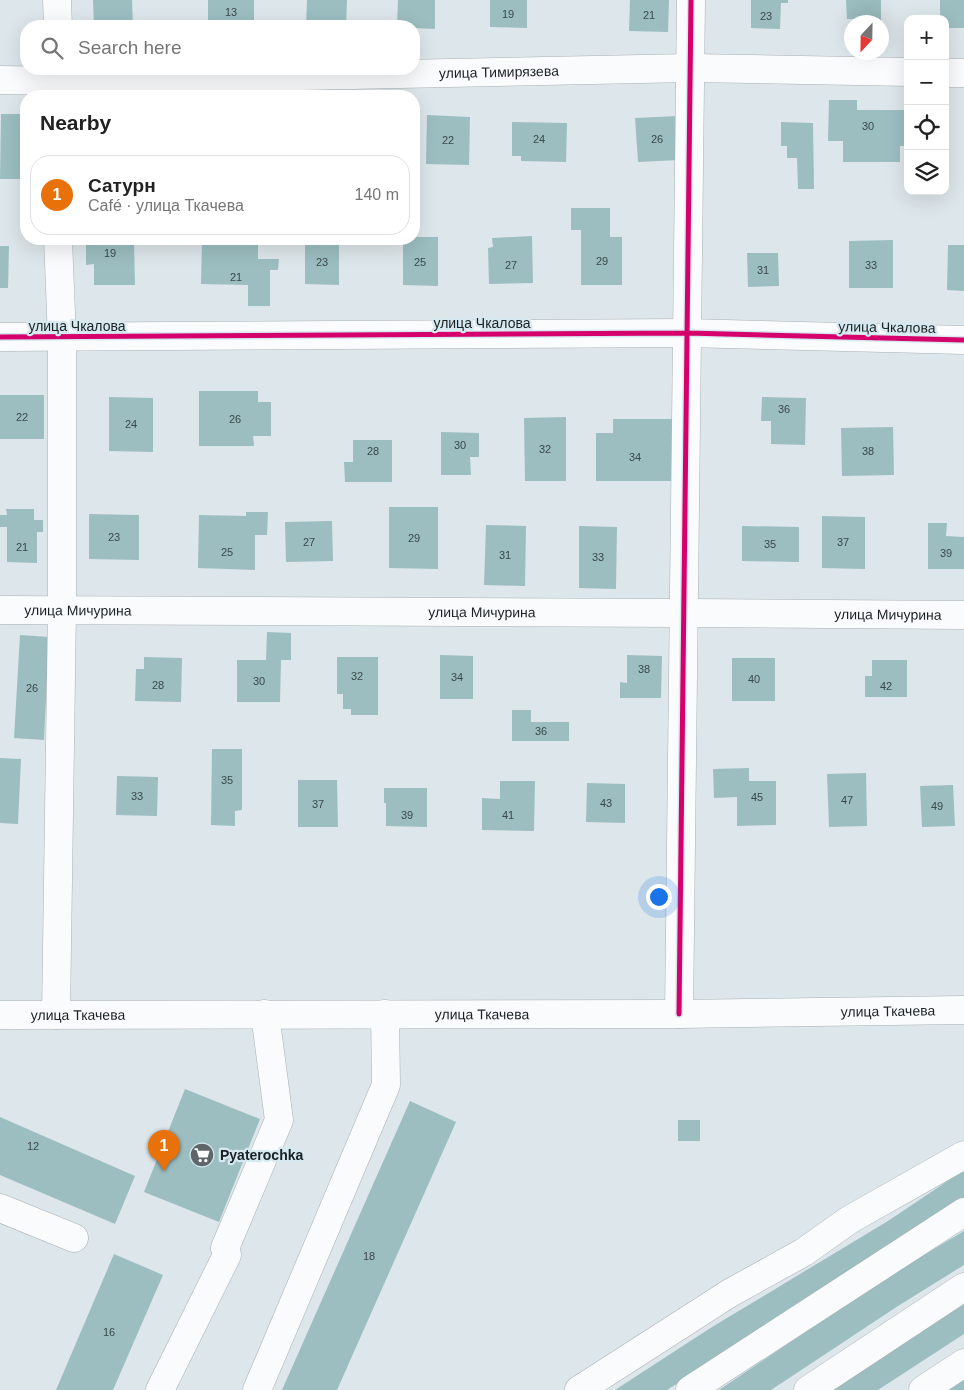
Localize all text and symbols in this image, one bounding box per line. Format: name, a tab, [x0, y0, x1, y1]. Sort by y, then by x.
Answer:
house number: 13	[225, 6, 237, 18]
house number: 19	[502, 8, 514, 20]
house number: 21	[643, 9, 655, 21]
house number: 23	[760, 10, 772, 22]
north arrow	[844, 15, 889, 60]
map controls	[904, 15, 949, 195]
button: +	[904, 15, 949, 60]
search box	[20, 20, 420, 75]
icon: search	[38, 34, 66, 62]
text: Search here	[78, 37, 182, 58]
button: −	[904, 60, 949, 105]
street label: улица Тимирязева	[439, 63, 559, 81]
button: locate	[904, 105, 949, 150]
text: Nearby	[40, 111, 111, 134]
house number: 30	[862, 120, 874, 132]
house number: 24	[533, 133, 545, 145]
house number: 26	[651, 133, 663, 145]
house number: 22	[442, 134, 454, 146]
button: layers	[904, 150, 949, 195]
text: Сатурн	[88, 175, 156, 196]
text: 1	[53, 186, 61, 203]
text: 140 m	[355, 186, 399, 203]
text: Café · улица Ткачева	[88, 197, 244, 214]
house number: 19	[104, 247, 116, 259]
house number: 29	[596, 255, 608, 267]
house number: 23	[316, 256, 328, 268]
house number: 25	[414, 256, 426, 268]
house number: 27	[505, 259, 517, 271]
house number: 33	[865, 259, 877, 271]
house number: 31	[757, 264, 769, 276]
house number: 21	[230, 271, 242, 283]
street label: улица Чкалова	[433, 315, 531, 331]
street label: улица Чкалова	[28, 318, 126, 334]
street label: улица Чкалова	[838, 318, 936, 336]
house number: 36	[778, 403, 790, 415]
house number: 22	[16, 411, 28, 423]
house number: 26	[229, 413, 241, 425]
house number: 24	[125, 418, 137, 430]
house number: 30	[454, 439, 466, 451]
house number: 32	[539, 443, 551, 455]
house number: 28	[367, 445, 379, 457]
house number: 38	[862, 445, 874, 457]
house number: 34	[629, 451, 641, 463]
house number: 23	[108, 531, 120, 543]
house number: 29	[408, 532, 420, 544]
house number: 27	[303, 536, 315, 548]
house number: 37	[837, 536, 849, 548]
house number: 35	[764, 538, 776, 550]
house number: 21	[16, 541, 28, 553]
house number: 25	[221, 546, 233, 558]
house number: 39	[940, 547, 952, 559]
house number: 31	[499, 549, 511, 561]
house number: 33	[592, 551, 604, 563]
street label: улица Мичурина	[24, 602, 132, 619]
street label: улица Мичурина	[428, 604, 536, 620]
street label: улица Мичурина	[834, 606, 942, 623]
house number: 38	[638, 663, 650, 675]
house number: 32	[351, 670, 363, 682]
house number: 34	[451, 671, 463, 683]
house number: 40	[748, 673, 760, 685]
house number: 30	[253, 675, 265, 687]
house number: 28	[152, 679, 164, 691]
house number: 42	[880, 680, 892, 692]
house number: 26	[26, 682, 38, 694]
house number: 36	[535, 725, 547, 737]
house number: 35	[221, 774, 233, 786]
house number: 33	[131, 790, 143, 802]
house number: 45	[751, 791, 763, 803]
house number: 47	[841, 794, 853, 806]
house number: 43	[600, 797, 612, 809]
house number: 37	[312, 798, 324, 810]
house number: 49	[931, 800, 943, 812]
house number: 39	[401, 809, 413, 821]
house number: 41	[502, 809, 514, 821]
your location	[646, 884, 672, 910]
street label: улица Ткачева	[841, 1002, 936, 1020]
street label: улица Ткачева	[435, 1006, 529, 1022]
street label: улица Ткачева	[31, 1007, 125, 1023]
pin: 1	[148, 1130, 180, 1171]
house number: 12	[27, 1140, 39, 1152]
supermarket icon: Pyaterochka	[189, 1142, 215, 1168]
place label: Pyaterochka	[220, 1147, 303, 1163]
house number: 18	[363, 1250, 375, 1262]
house number: 16	[103, 1326, 115, 1338]

